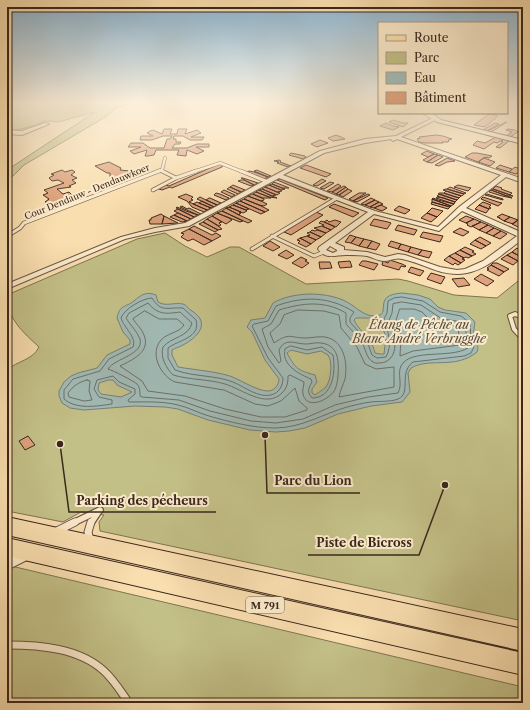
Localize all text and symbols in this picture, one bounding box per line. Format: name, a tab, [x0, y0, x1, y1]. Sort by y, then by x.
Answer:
legend	[378, 22, 508, 114]
text: Route	[414, 30, 449, 45]
text: Parc	[414, 50, 439, 65]
text: Eau	[414, 70, 437, 85]
text: Bâtiment	[414, 90, 467, 105]
street label: Cour Dendauw - Dendauwkoer	[23, 161, 151, 222]
water label: Étang de Pêche au Blanc André Verbrugghe	[351, 316, 487, 346]
callout: Parc du Lion	[267, 469, 360, 493]
text: Parc du Lion	[274, 473, 353, 488]
callout: Parking des pécheurs	[69, 488, 216, 512]
text: Parking des pécheurs	[76, 493, 208, 508]
callout: Piste de Bicross	[308, 531, 419, 555]
text: Piste de Bicross	[316, 535, 412, 550]
road number: M 791	[246, 597, 284, 613]

